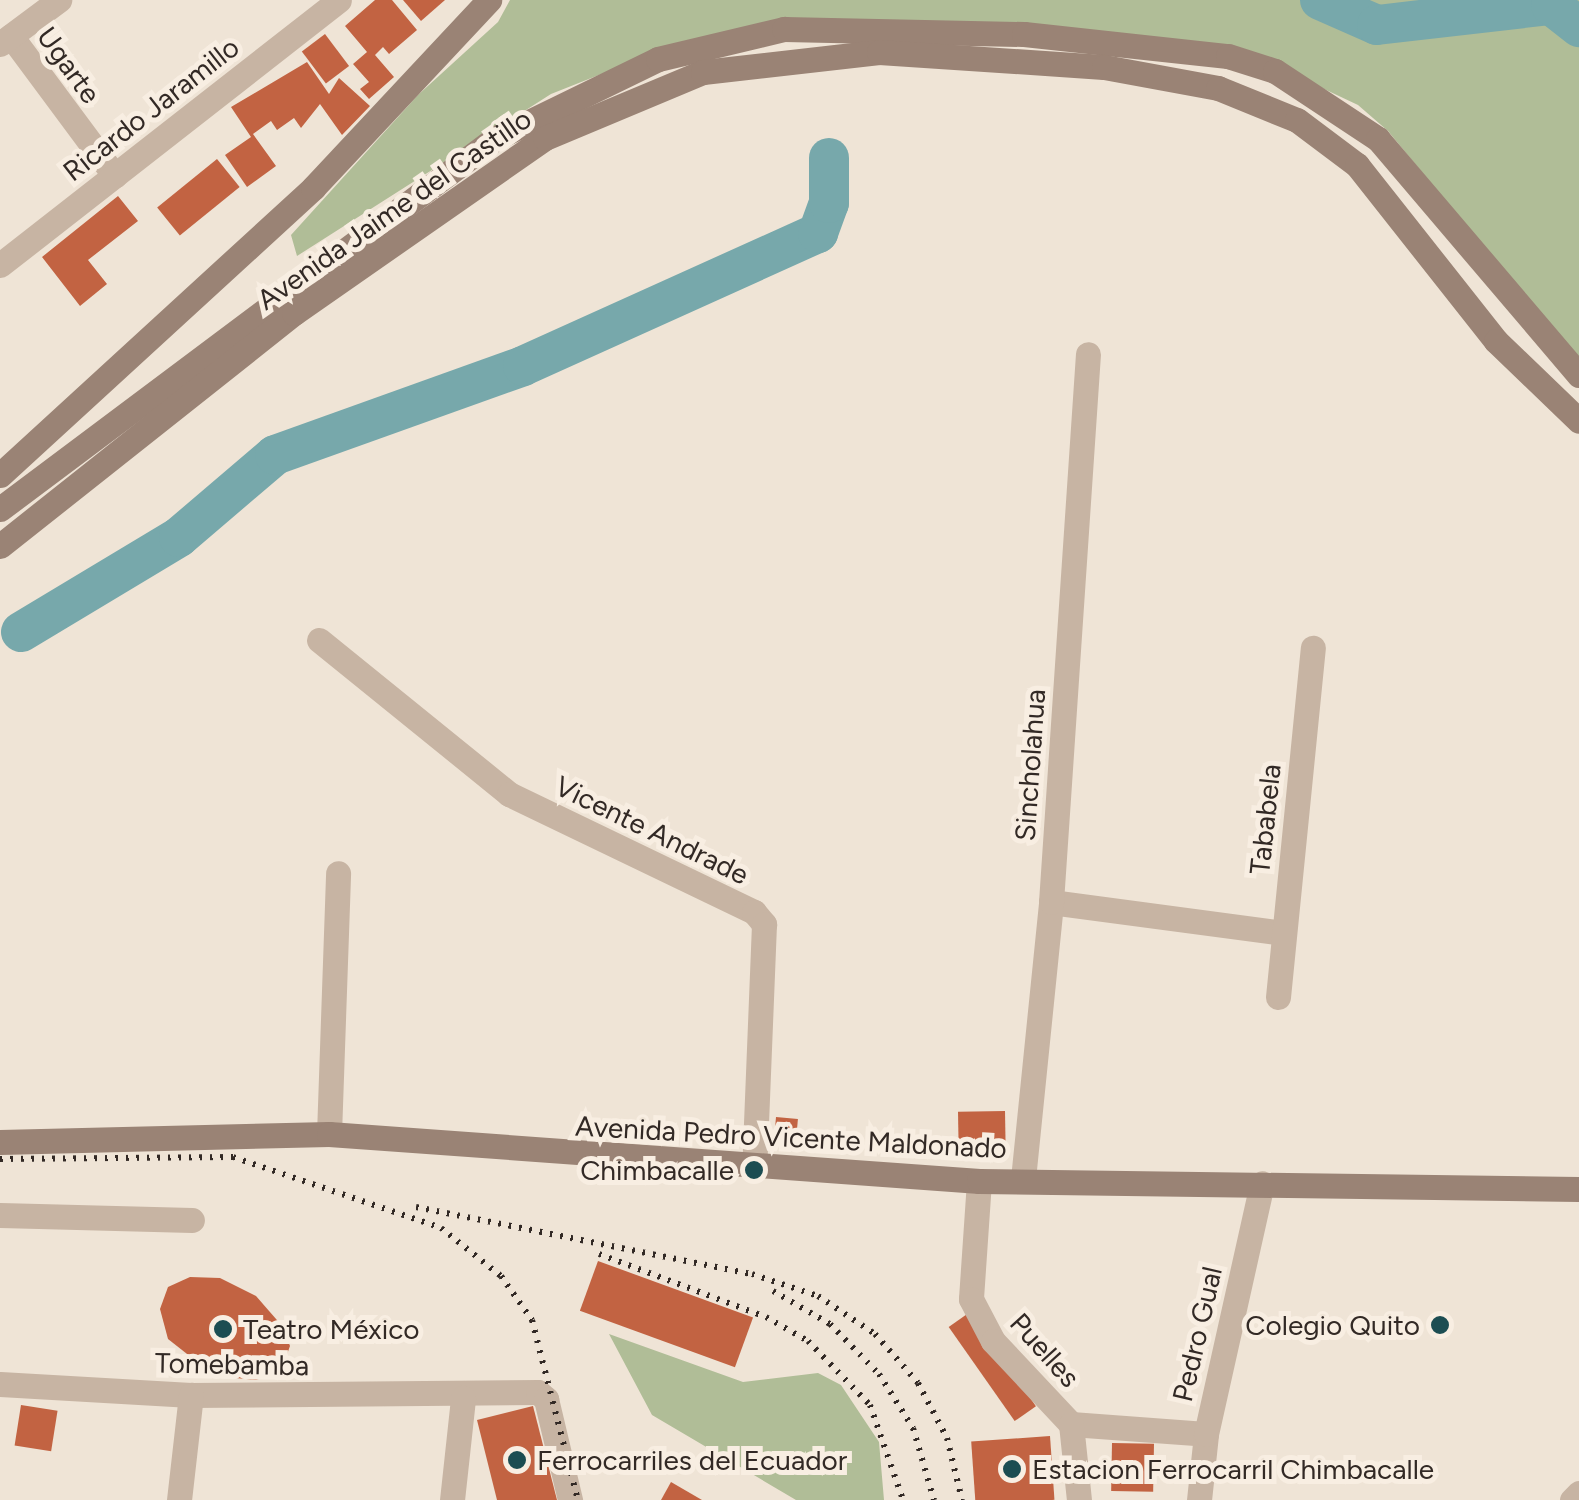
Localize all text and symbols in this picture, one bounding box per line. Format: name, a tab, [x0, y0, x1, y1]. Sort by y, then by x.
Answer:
street label: Ugarte	[30, 20, 108, 110]
street label: Ricardo Jaramillo	[56, 30, 246, 188]
street label: Avenida Jaime del Castillo	[250, 101, 538, 317]
street label: Sincholahua	[1008, 688, 1052, 842]
street label: Tababela	[1242, 762, 1288, 876]
street label: Vicente Andrade	[550, 769, 754, 891]
street label: Avenida Pedro Vicente Maldonado	[574, 1109, 1008, 1165]
place label: Chimbacalle	[580, 1153, 734, 1187]
marker: Chimbacalle	[743, 1159, 765, 1181]
street label: Pedro Gual	[1165, 1263, 1229, 1405]
street label: Puelles	[1003, 1306, 1087, 1394]
place label: Colegio Quito	[1245, 1308, 1420, 1342]
place label: Teatro México	[243, 1312, 420, 1346]
marker: Colegio Quito	[1429, 1314, 1451, 1336]
marker: Teatro México	[212, 1318, 234, 1340]
street label: Tomebamba	[155, 1346, 309, 1382]
place label: Ferrocarriles del Ecuador	[537, 1443, 847, 1477]
marker: Ferrocarriles del Ecuador	[506, 1449, 528, 1471]
place label: Estacion Ferrocarril Chimbacalle	[1032, 1452, 1434, 1486]
marker: Estacion Ferrocarril Chimbacalle	[1001, 1458, 1023, 1480]

